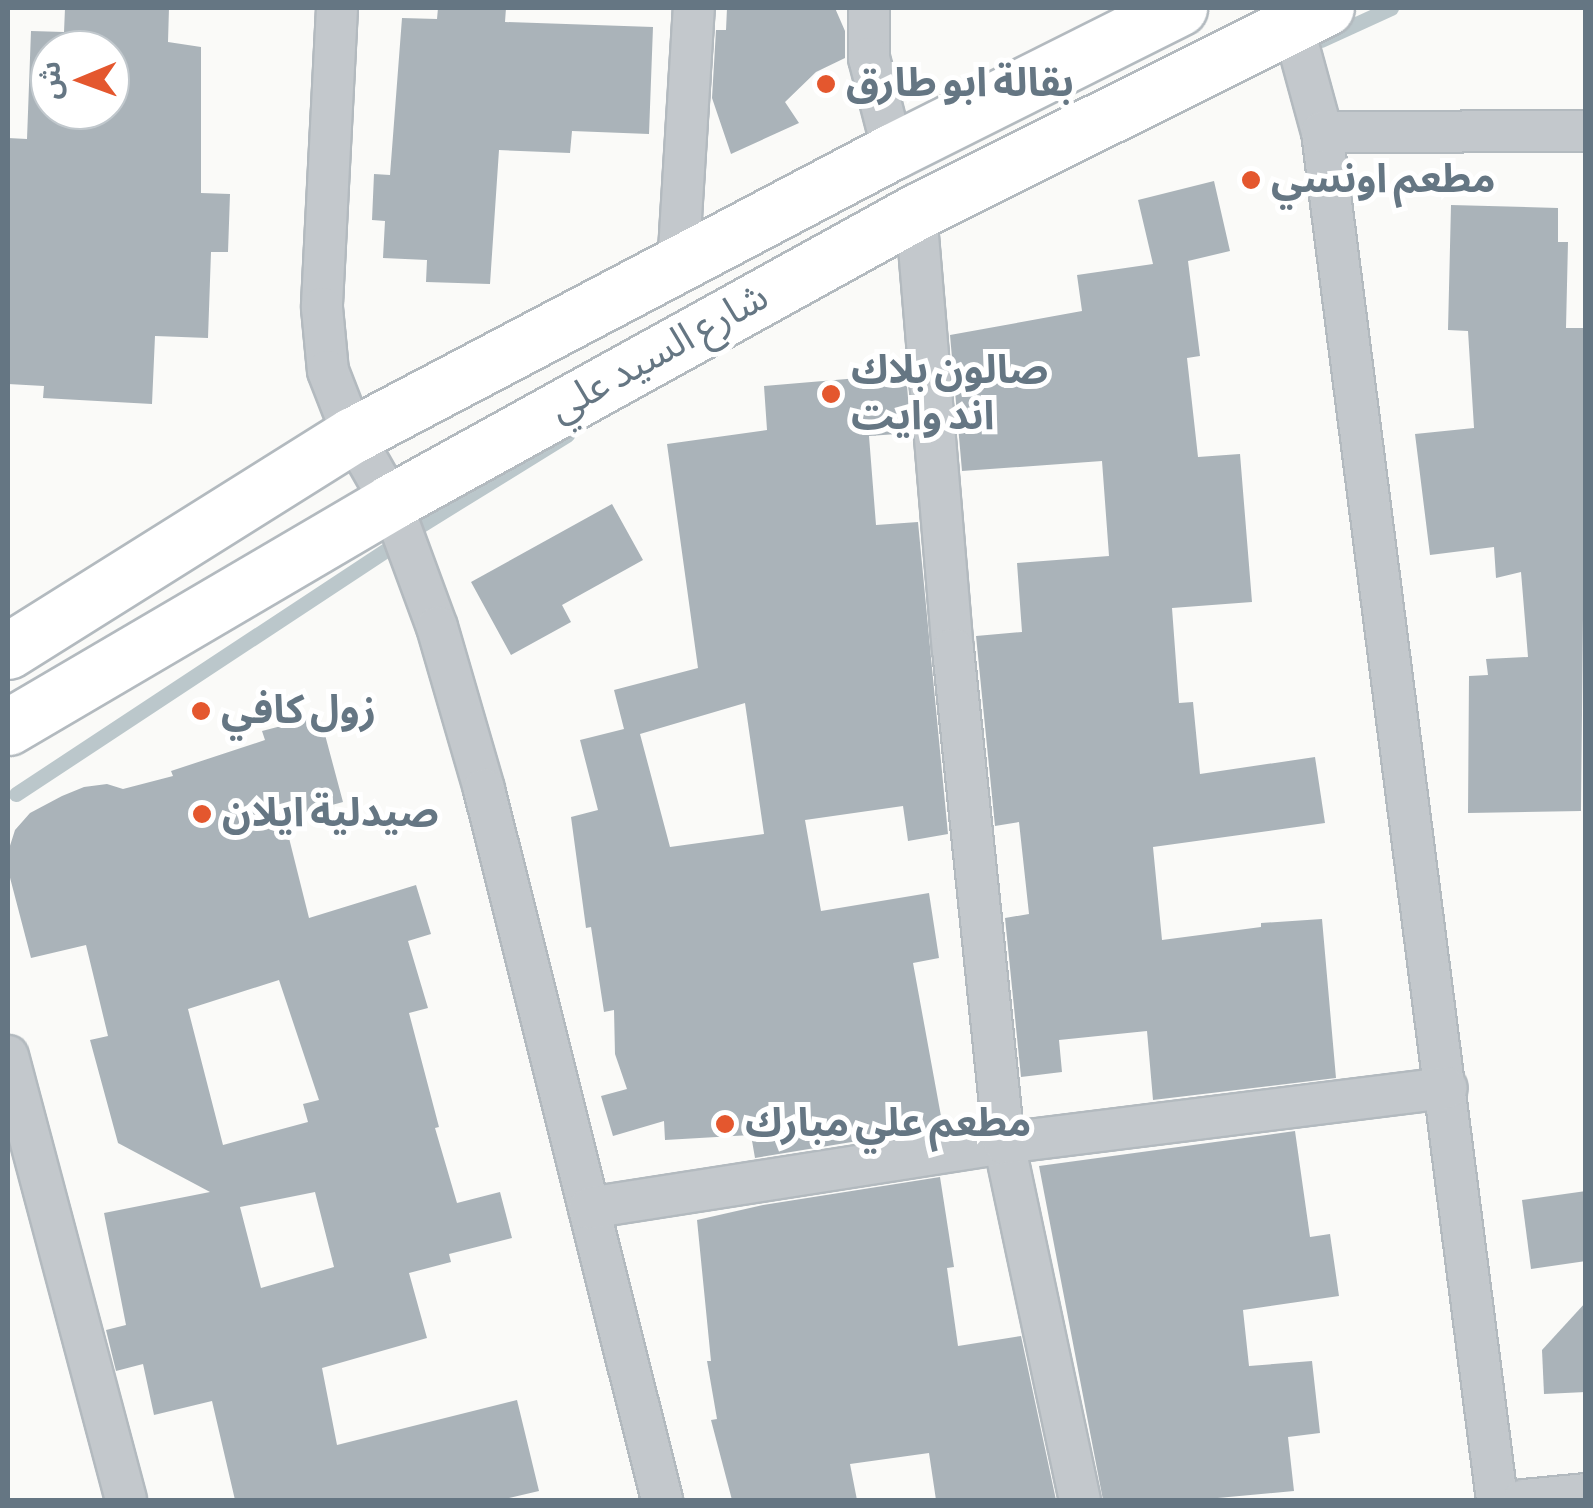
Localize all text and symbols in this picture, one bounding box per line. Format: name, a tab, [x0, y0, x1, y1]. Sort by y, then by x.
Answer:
north arrow	[30, 30, 130, 130]
place label: بقالة ابو طارق	[846, 60, 1074, 108]
text: ش	[38, 61, 66, 100]
marker: بقالة ابو طارق	[815, 73, 837, 95]
place label: مطعم اونسي	[1271, 156, 1496, 204]
marker: مطعم اونسي	[1240, 169, 1262, 191]
street label: شارع السيد علي	[541, 273, 777, 433]
place label: صالون بلاك اند وايت	[851, 347, 1048, 441]
marker: صالون بلاك اند وايت	[820, 383, 842, 405]
place label: زول كافي	[221, 687, 376, 735]
marker: زول كافي	[190, 700, 212, 722]
place label: صيدلية ايلان	[222, 790, 439, 838]
marker: صيدلية ايلان	[191, 803, 213, 825]
place label: مطعم علي مبارك	[745, 1100, 1031, 1148]
marker: مطعم علي مبارك	[714, 1113, 736, 1135]

